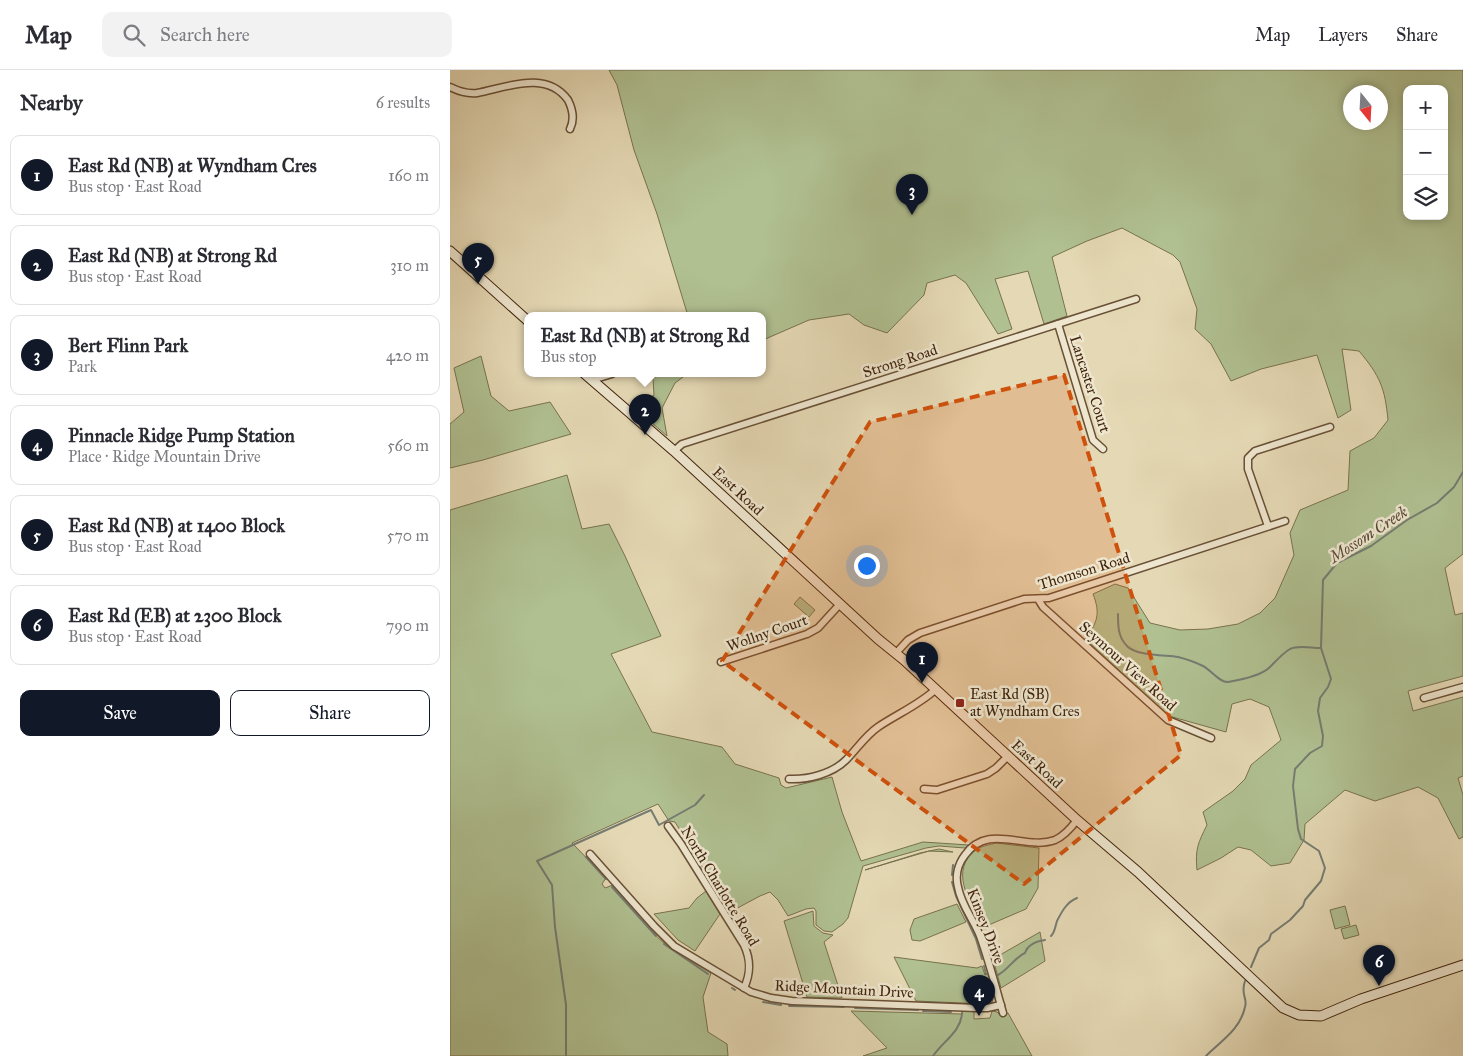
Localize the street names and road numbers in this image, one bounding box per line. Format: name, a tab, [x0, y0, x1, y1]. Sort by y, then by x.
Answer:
street label: Lancaster Court	[1066, 333, 1114, 435]
street label: Strong Road	[860, 340, 940, 382]
street label: East Road	[709, 463, 768, 519]
street label: Thomson Road	[1036, 548, 1133, 594]
street label: Wollny Court	[724, 611, 810, 655]
street label: Seymour View Road	[1076, 618, 1181, 715]
street label: East Road	[1008, 736, 1067, 792]
street label: North Charlotte Road	[677, 823, 763, 950]
street label: Kinsey Drive	[963, 886, 1009, 966]
street label: Ridge Mountain Drive	[774, 976, 914, 1002]

